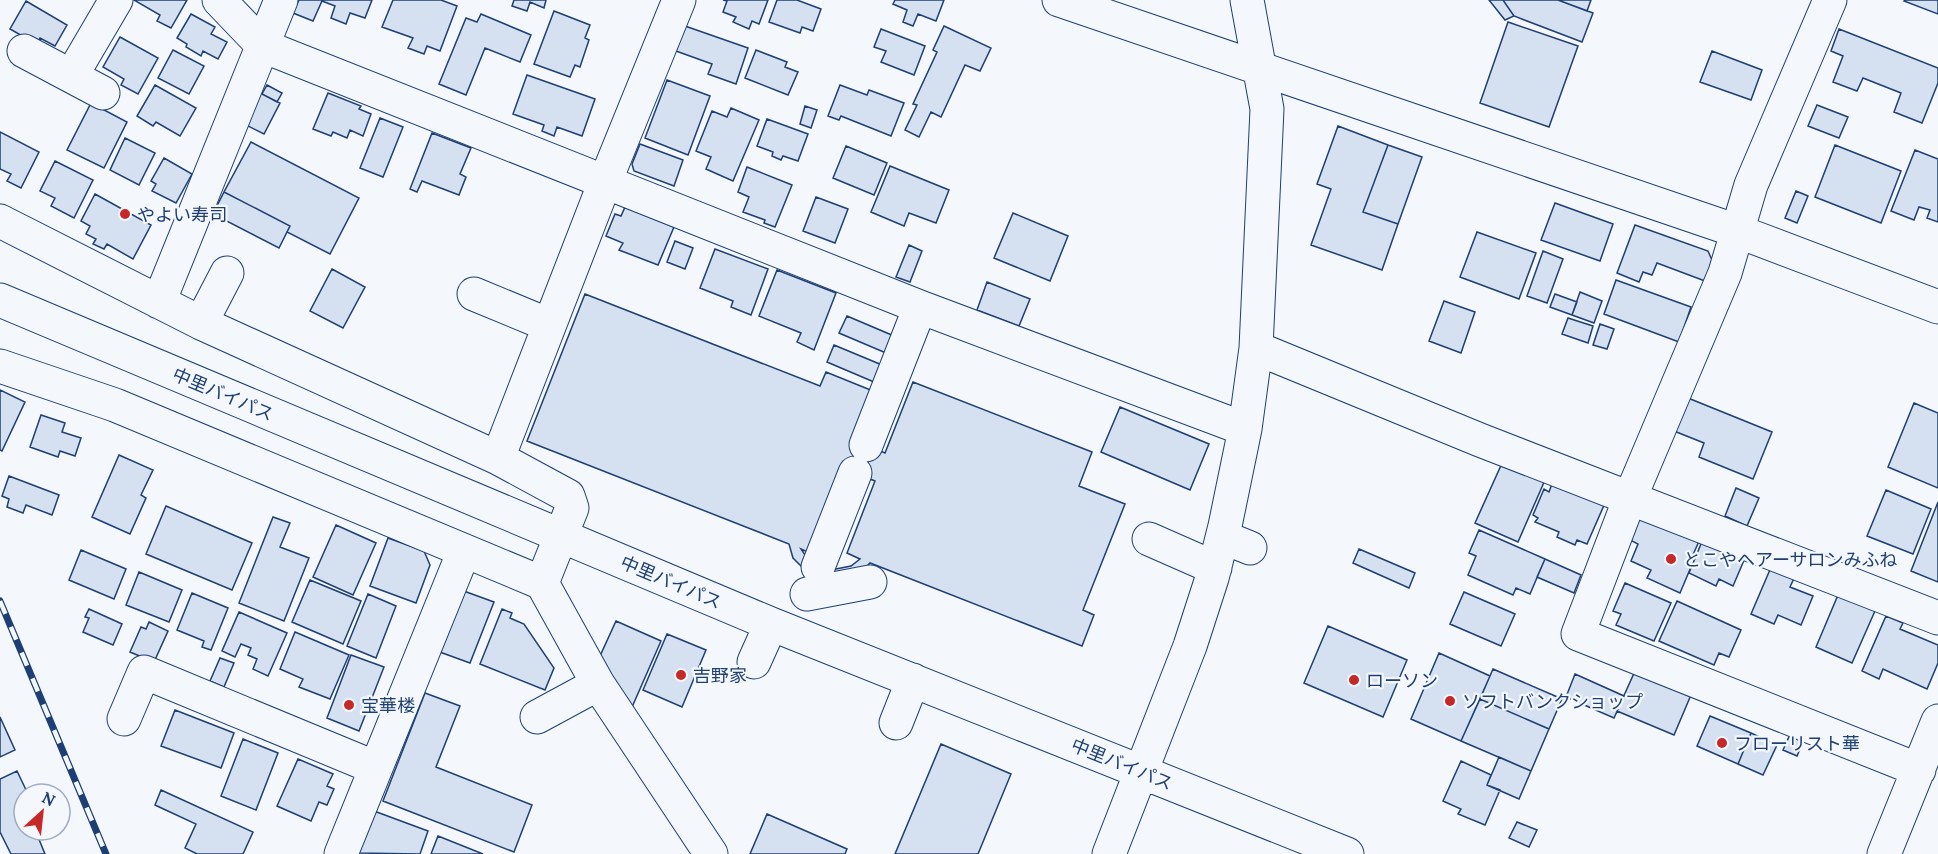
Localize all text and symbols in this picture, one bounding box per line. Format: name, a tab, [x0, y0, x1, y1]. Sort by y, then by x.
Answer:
place label: やよい寿司	[137, 203, 227, 226]
marker: やよい寿司	[118, 207, 132, 221]
street label: 中里バイパス	[169, 362, 277, 426]
place label: とこやヘアーサロンみふね	[1683, 548, 1898, 571]
street label: 中里バイパス	[617, 550, 725, 614]
marker: とこやヘアーサロンみふね	[1664, 552, 1678, 566]
place label: 吉野家	[693, 664, 747, 687]
marker: 吉野家	[674, 668, 688, 682]
place label: ローソン	[1366, 669, 1438, 692]
marker: ローソン	[1347, 673, 1361, 687]
place label: ソフトバンクショップ	[1462, 690, 1643, 713]
place label: 宝華楼	[361, 694, 415, 717]
marker: ソフトバンクショップ	[1443, 694, 1457, 708]
marker: 宝華楼	[342, 698, 356, 712]
place label: フローリスト華	[1734, 732, 1860, 755]
street label: 中里バイパス	[1068, 733, 1176, 795]
marker: フローリスト華	[1715, 736, 1729, 750]
north arrow	[12, 782, 72, 842]
text: N	[39, 787, 59, 810]

